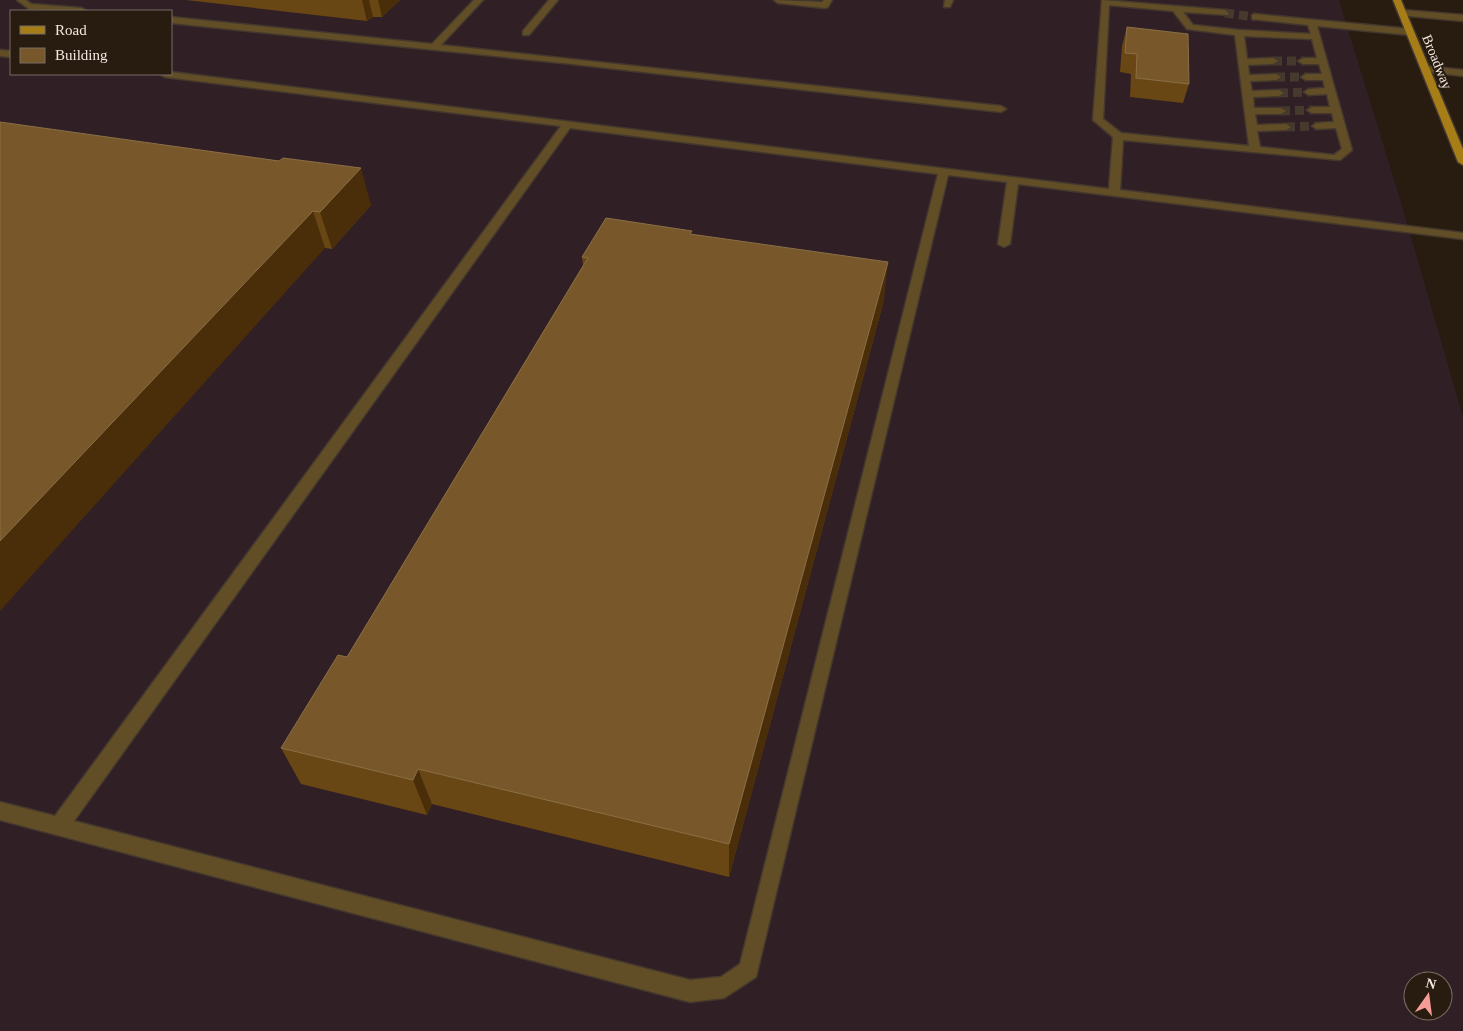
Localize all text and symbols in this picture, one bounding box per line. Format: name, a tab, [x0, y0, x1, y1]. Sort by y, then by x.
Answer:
legend	[10, 10, 172, 75]
text: Road	[55, 22, 87, 38]
street label: Broadway	[1419, 33, 1455, 91]
text: Building	[55, 47, 108, 63]
north arrow	[1403, 971, 1453, 1021]
text: N	[1424, 975, 1438, 992]

